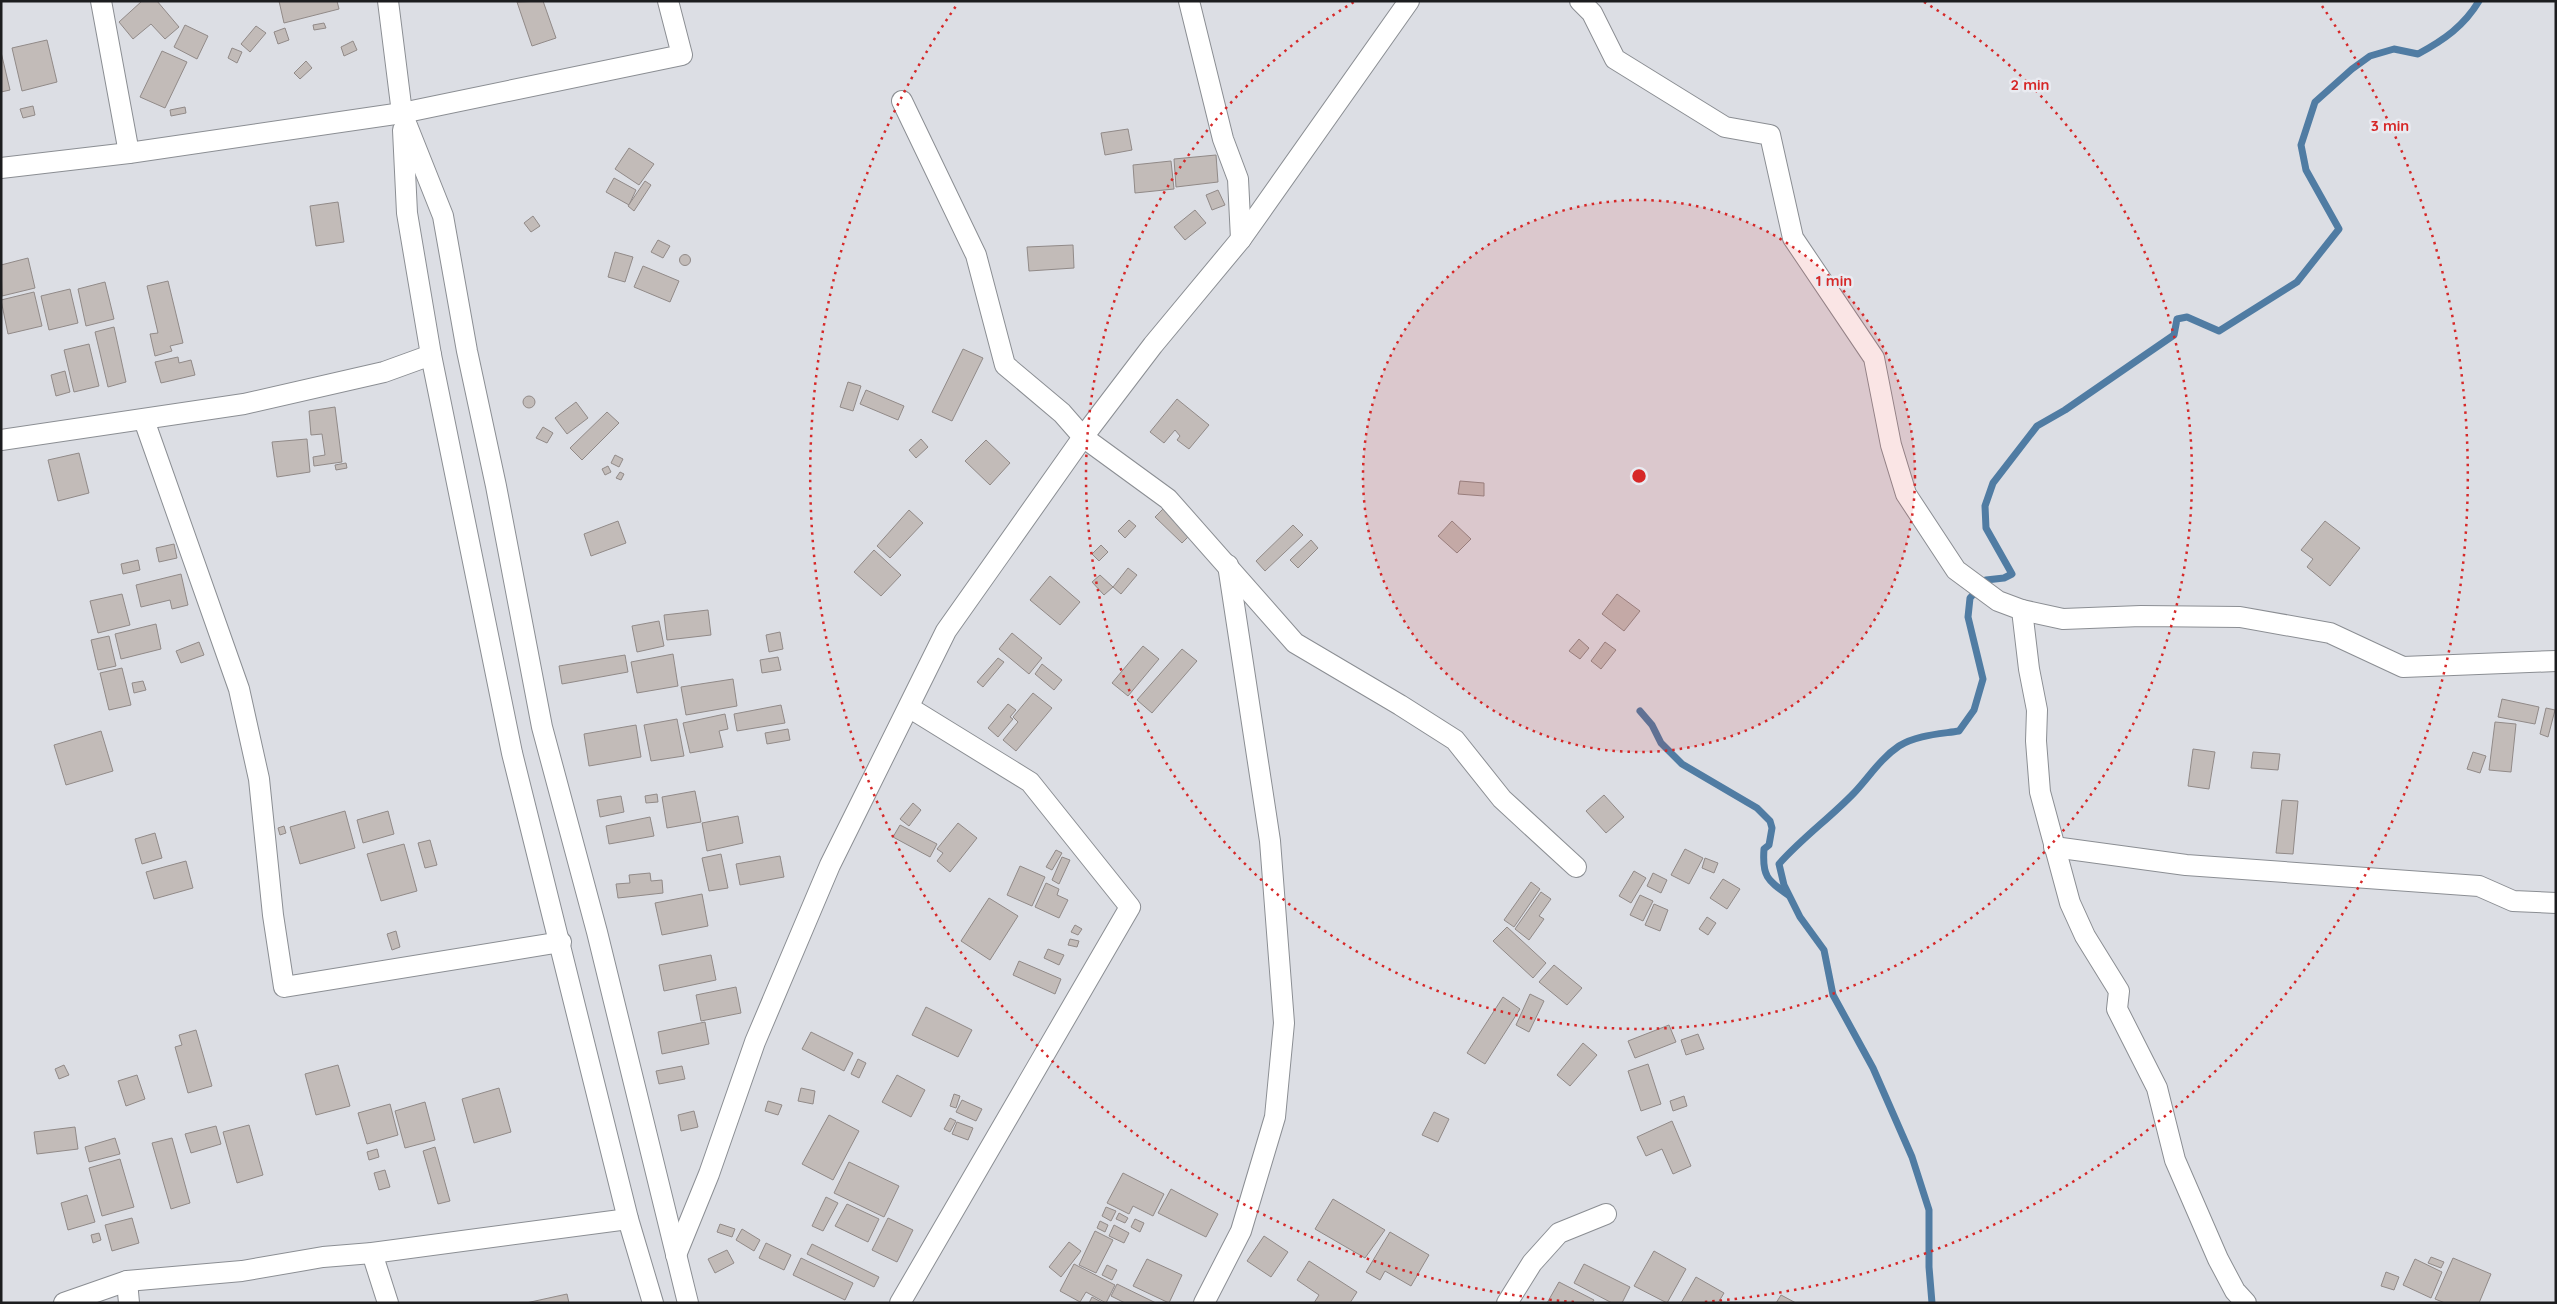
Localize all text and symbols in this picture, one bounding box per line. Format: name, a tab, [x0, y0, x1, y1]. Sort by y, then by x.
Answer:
text: 2 min	[2010, 75, 2050, 94]
text: 3 min	[2371, 116, 2409, 135]
text: 1 min	[1816, 271, 1852, 290]
centre of rings	[1630, 467, 1648, 485]

